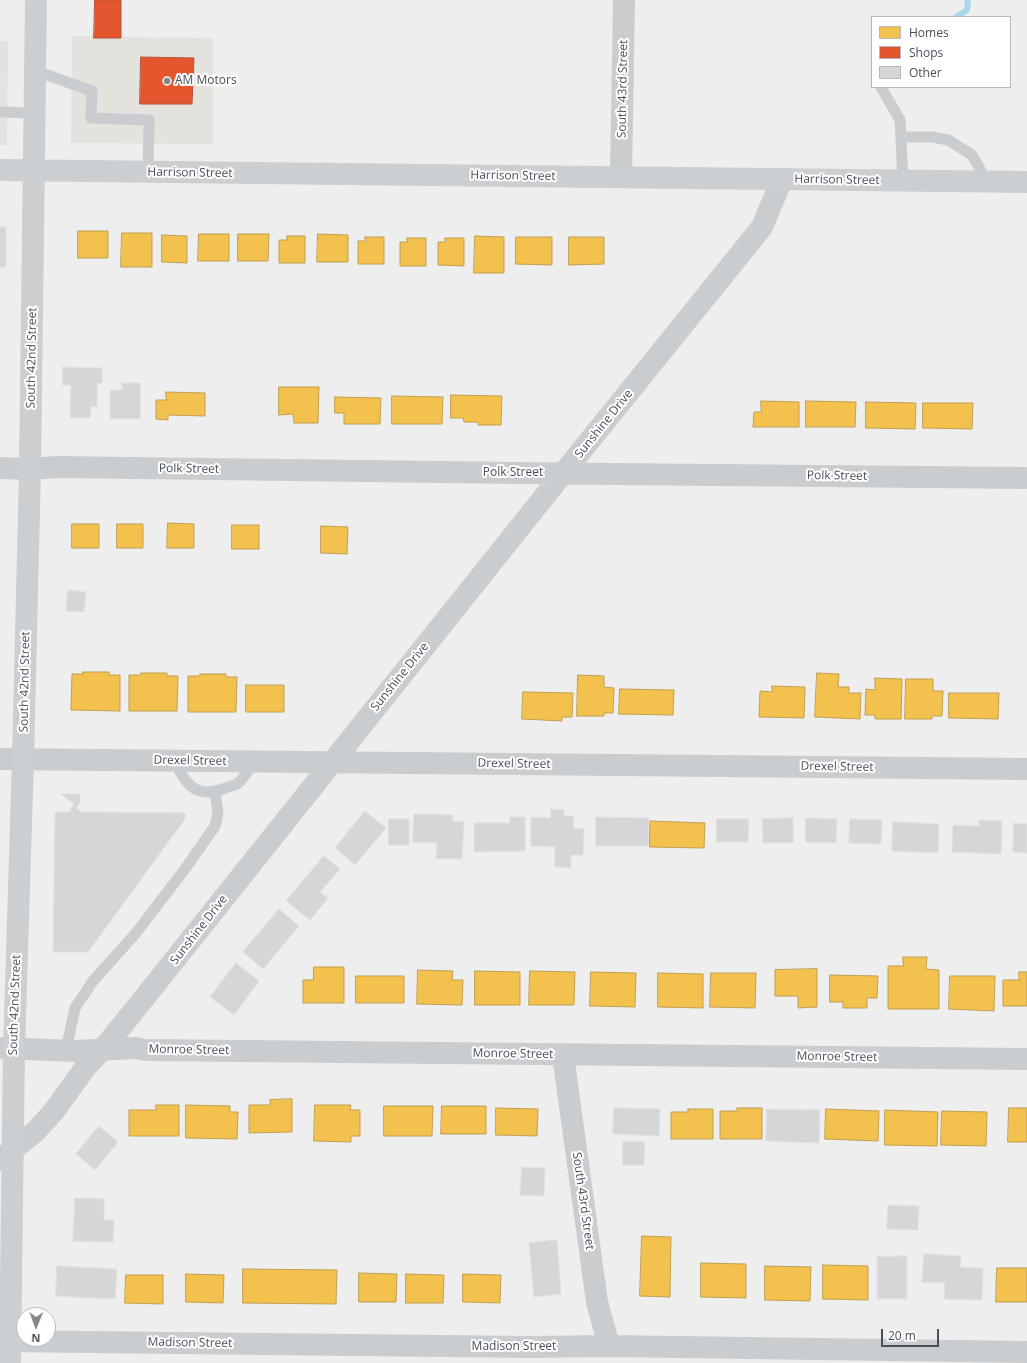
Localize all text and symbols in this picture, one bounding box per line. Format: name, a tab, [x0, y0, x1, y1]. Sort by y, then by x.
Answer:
legend	[871, 16, 1011, 88]
text: Homes	[909, 24, 949, 41]
street label: South 43rd Street	[615, 40, 631, 138]
text: Shops	[909, 44, 943, 61]
text: Other	[909, 64, 942, 81]
place label: AM Motors	[175, 74, 237, 88]
marker: AM Motors	[162, 76, 172, 86]
street label: Harrison Street	[147, 165, 233, 181]
street label: Harrison Street	[470, 168, 556, 184]
street label: Harrison Street	[794, 172, 880, 188]
street label: South 42nd Street	[24, 307, 40, 409]
street label: Sunshine Drive	[572, 387, 636, 461]
street label: Polk Street	[159, 461, 219, 477]
street label: Polk Street	[483, 466, 543, 480]
street label: Polk Street	[807, 468, 867, 484]
street label: South 42nd Street	[17, 631, 33, 733]
street label: Sunshine Drive	[368, 640, 432, 714]
street label: Drexel Street	[153, 753, 227, 769]
street label: Drexel Street	[477, 756, 551, 772]
street label: Drexel Street	[800, 759, 874, 775]
street label: Sunshine Drive	[167, 892, 231, 968]
street label: South 42nd Street	[6, 954, 24, 1056]
street label: Monroe Street	[148, 1042, 230, 1058]
street label: Monroe Street	[472, 1046, 554, 1062]
street label: Monroe Street	[796, 1049, 878, 1065]
street label: South 43rd Street	[569, 1151, 597, 1251]
north arrow	[16, 1307, 56, 1347]
scale bar	[883, 1321, 941, 1347]
text: 20 m	[888, 1327, 916, 1344]
text: N	[31, 1331, 40, 1346]
street label: Madison Street	[147, 1335, 233, 1351]
street label: Madison Street	[472, 1340, 556, 1354]

